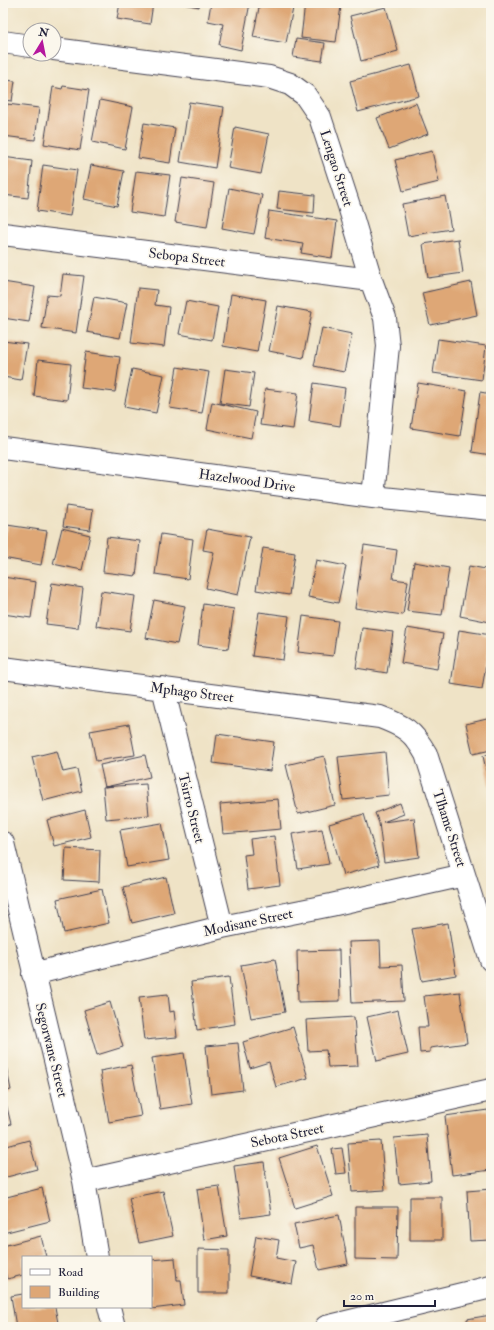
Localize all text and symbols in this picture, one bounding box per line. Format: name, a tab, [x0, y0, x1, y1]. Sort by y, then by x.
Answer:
north arrow	[22, 22, 62, 62]
text: N	[37, 25, 51, 40]
street label: Lengao Street	[316, 128, 357, 209]
street label: Sebopa Street	[148, 244, 227, 272]
street label: Hazelwood Drive	[198, 465, 296, 496]
street label: Mphago Street	[149, 679, 235, 707]
street label: Tsirro Street	[175, 771, 208, 845]
street label: Tlhame Street	[429, 787, 470, 869]
street label: Modisane Street	[202, 905, 295, 940]
street label: Segorwane Street	[32, 1001, 72, 1099]
street label: Sebota Street	[249, 1119, 326, 1152]
legend	[22, 1256, 152, 1308]
text: Road	[58, 1265, 83, 1280]
scale bar	[344, 1282, 435, 1308]
text: Building	[58, 1285, 101, 1300]
text: 20 m	[350, 1289, 375, 1304]

